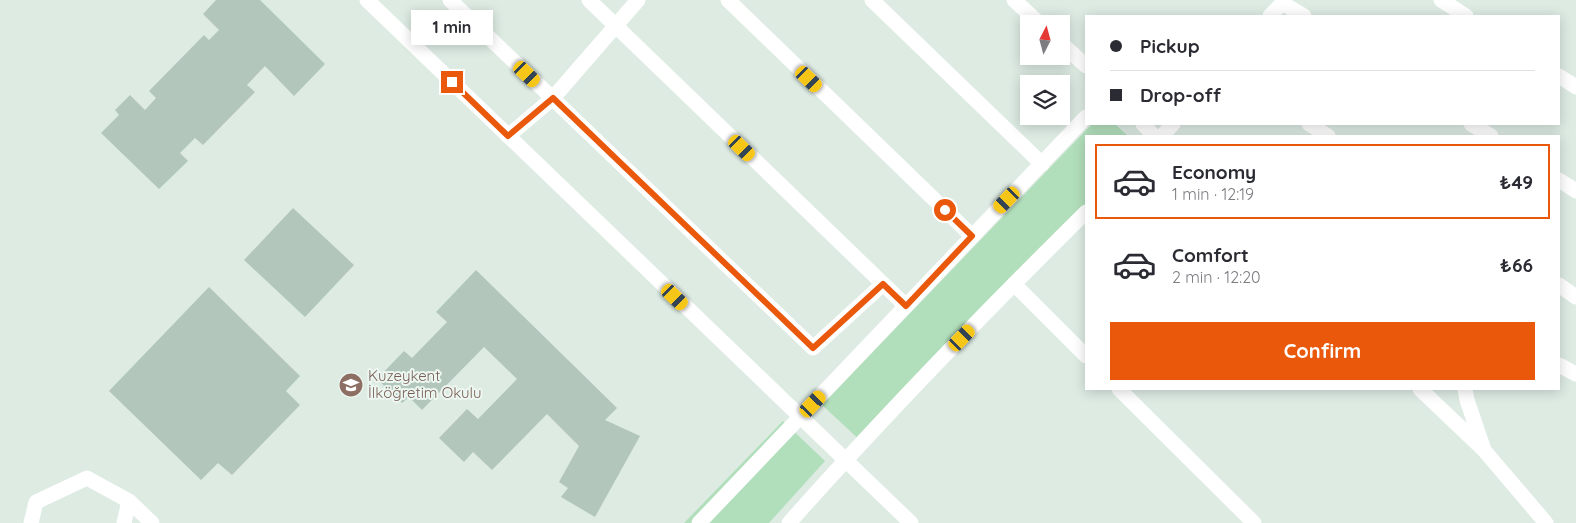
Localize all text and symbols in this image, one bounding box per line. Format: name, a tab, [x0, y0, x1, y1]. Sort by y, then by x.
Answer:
callout: 1 min	[411, 9, 493, 44]
north arrow	[1020, 15, 1070, 65]
map controls	[1020, 15, 1070, 125]
text: 1 min	[433, 17, 471, 37]
text: Pickup	[1140, 34, 1200, 58]
car	[510, 58, 543, 90]
car	[792, 63, 825, 95]
route end	[441, 71, 463, 93]
button: layers	[1020, 75, 1070, 125]
text: Drop-off	[1140, 83, 1221, 107]
car	[725, 132, 758, 164]
icon: car	[1112, 159, 1157, 204]
text: Economy	[1172, 160, 1256, 184]
text: ₺49	[1499, 170, 1533, 194]
car	[991, 184, 1022, 216]
text: 1 min · 12:19	[1172, 184, 1254, 204]
route start	[934, 199, 956, 221]
icon: car	[1112, 242, 1157, 287]
text: Comfort	[1172, 243, 1249, 267]
text: ₺66	[1500, 253, 1533, 277]
text: 2 min · 12:20	[1172, 267, 1261, 287]
car	[658, 281, 691, 313]
car	[946, 322, 977, 354]
button: Confirm	[1110, 322, 1535, 380]
place label: Kuzeykent İlköğretim Okulu	[368, 366, 482, 402]
school or university icon: Kuzeykent İlköğretim Okulu	[338, 372, 364, 398]
car	[797, 388, 828, 420]

